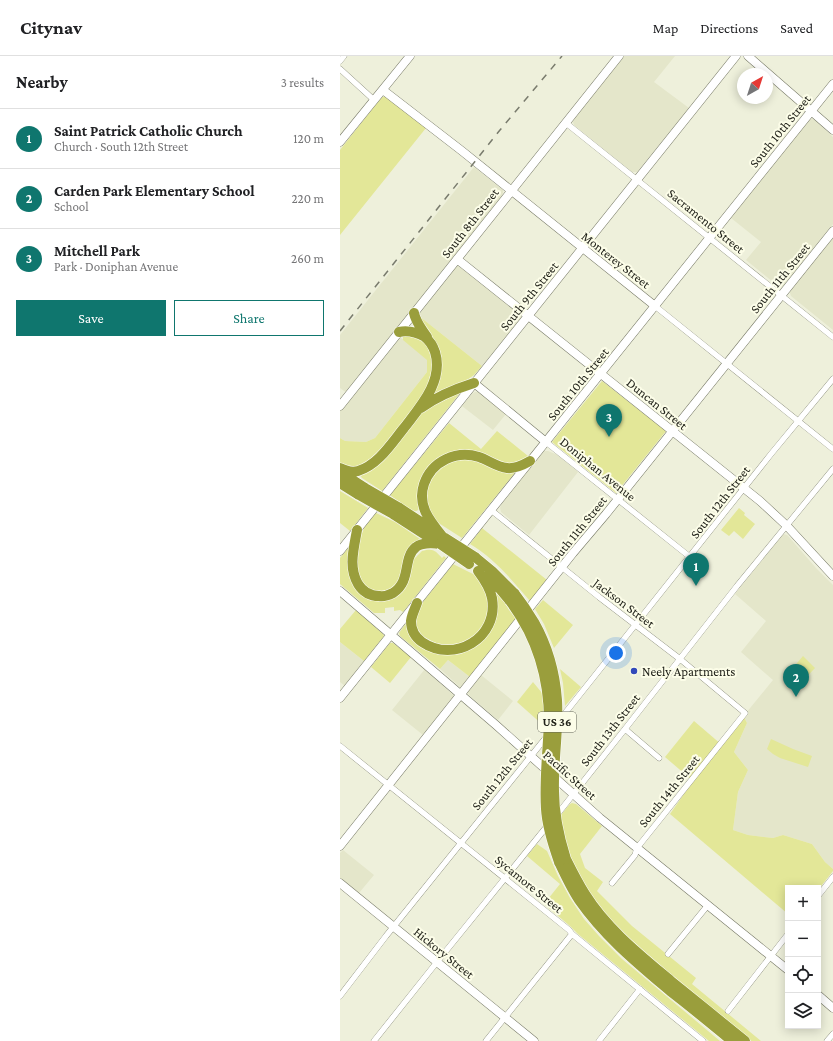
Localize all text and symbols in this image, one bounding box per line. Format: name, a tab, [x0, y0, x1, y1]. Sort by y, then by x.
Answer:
text: Citynav	[20, 17, 82, 38]
text: Map	[653, 20, 678, 36]
text: Directions	[700, 20, 758, 36]
text: Saved	[780, 20, 813, 36]
north arrow	[737, 68, 773, 104]
text: Nearby	[16, 73, 68, 92]
text: 3 results	[281, 75, 324, 90]
street label: South 10th Street	[746, 91, 814, 170]
text: Saint Patrick Catholic Church	[54, 123, 243, 139]
text: 1	[27, 131, 31, 146]
text: 120 m	[293, 131, 324, 146]
text: Church · South 12th Street	[54, 139, 188, 154]
text: Carden Park Elementary School	[54, 183, 255, 199]
street label: South 8th Street	[438, 185, 502, 261]
street label: Sacramento Street	[665, 185, 748, 257]
text: 2	[26, 191, 32, 206]
text: 220 m	[291, 191, 324, 206]
text: School	[54, 199, 89, 214]
street label: Monterey Street	[579, 229, 654, 292]
street label: South 11th Street	[747, 239, 813, 316]
text: Mitchell Park	[54, 243, 140, 259]
text: 3	[26, 251, 32, 266]
text: 260 m	[291, 251, 324, 266]
street label: South 9th Street	[497, 258, 562, 333]
text: Park · Doniphan Avenue	[54, 259, 178, 274]
button: Save	[16, 300, 166, 336]
button: Share	[174, 300, 324, 336]
street label: South 10th Street	[544, 344, 612, 423]
street label: Duncan Street	[624, 375, 691, 433]
pin: 3	[596, 404, 622, 437]
street label: Doniphan Avenue	[557, 434, 639, 504]
street label: South 12th Street	[687, 462, 753, 541]
street label: South 11th Street	[544, 492, 610, 569]
pin: 1	[683, 553, 709, 586]
street label: Jackson Street	[590, 575, 658, 631]
your location	[606, 643, 626, 663]
place label: Neely Apartments	[642, 664, 735, 679]
pin: 2	[783, 664, 809, 697]
marker: Neely Apartments	[629, 666, 639, 676]
street label: South 13th Street	[577, 690, 643, 769]
road number: US 36	[538, 712, 576, 732]
street label: South 12th Street	[469, 735, 536, 813]
street label: Pacific Street	[540, 747, 600, 803]
street label: South 14th Street	[635, 751, 703, 830]
street label: Sycamore Street	[492, 852, 567, 916]
map controls	[785, 885, 821, 1029]
button: +	[785, 885, 821, 921]
button: −	[785, 921, 821, 957]
street label: Hickory Street	[411, 924, 478, 982]
button: locate	[785, 957, 821, 993]
button: layers	[785, 993, 821, 1029]

